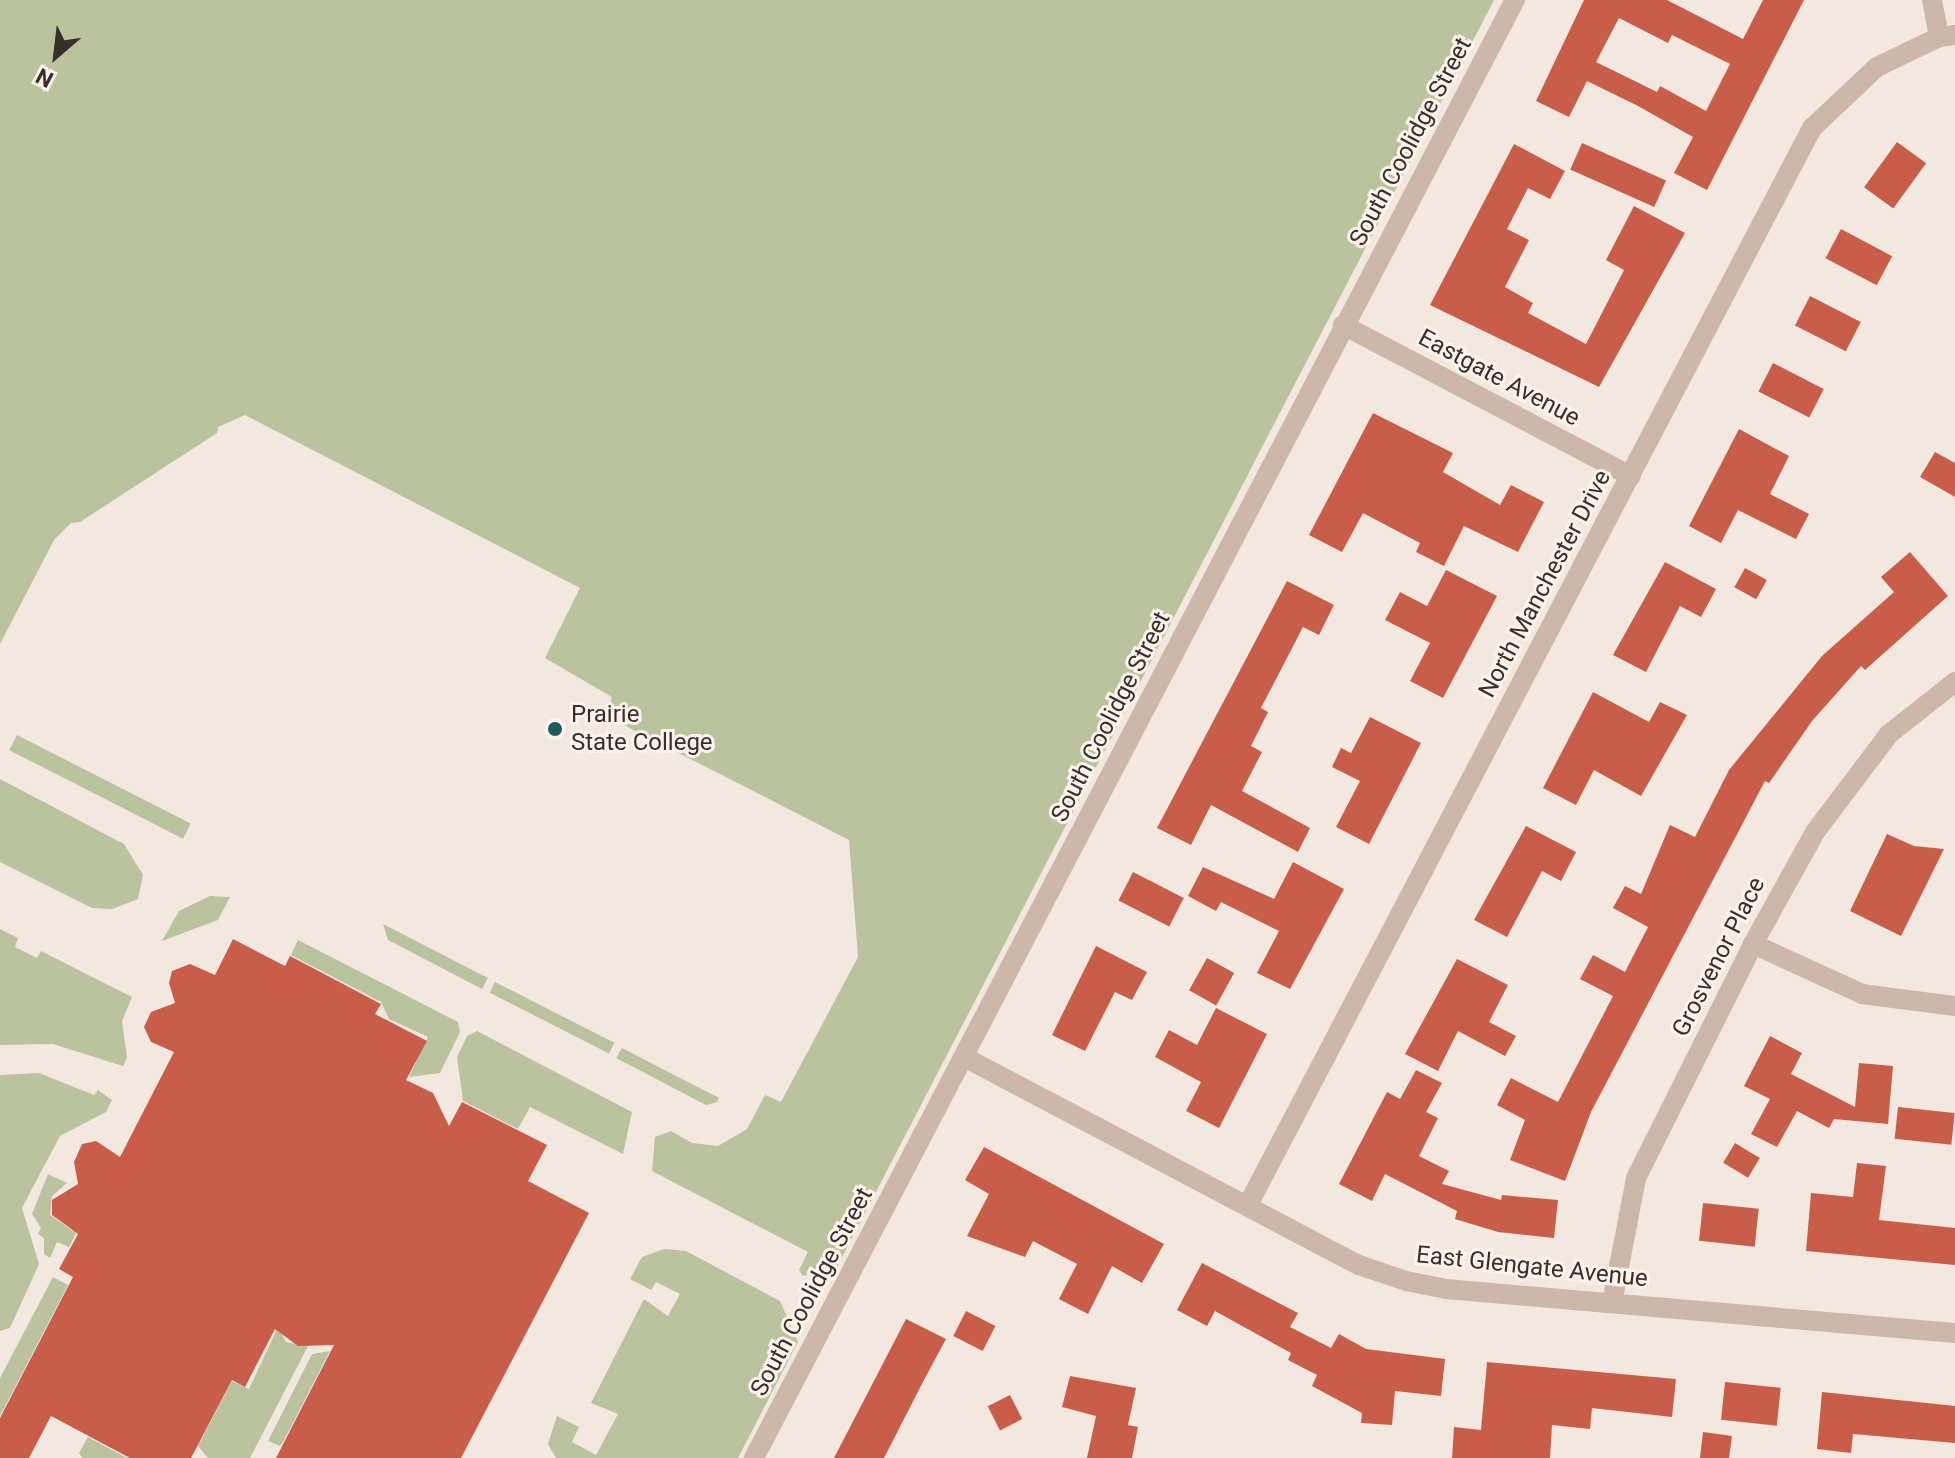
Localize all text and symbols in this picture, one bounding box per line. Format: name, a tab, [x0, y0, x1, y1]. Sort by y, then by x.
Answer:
north arrow	[16, 16, 96, 96]
street label: South Coolidge Street	[1344, 33, 1478, 251]
text: N	[32, 63, 57, 92]
street label: Eastgate Avenue	[1413, 323, 1585, 433]
street label: North Manchester Drive	[1473, 465, 1617, 703]
street label: South Coolidge Street	[1046, 607, 1176, 827]
place label: Prairie State College	[571, 701, 713, 757]
marker: Prairie State College	[546, 720, 564, 738]
street label: Grosvenor Place	[1666, 873, 1772, 1041]
street label: South Coolidge Street	[745, 1183, 879, 1401]
street label: East Glengate Avenue	[1415, 1241, 1649, 1293]

